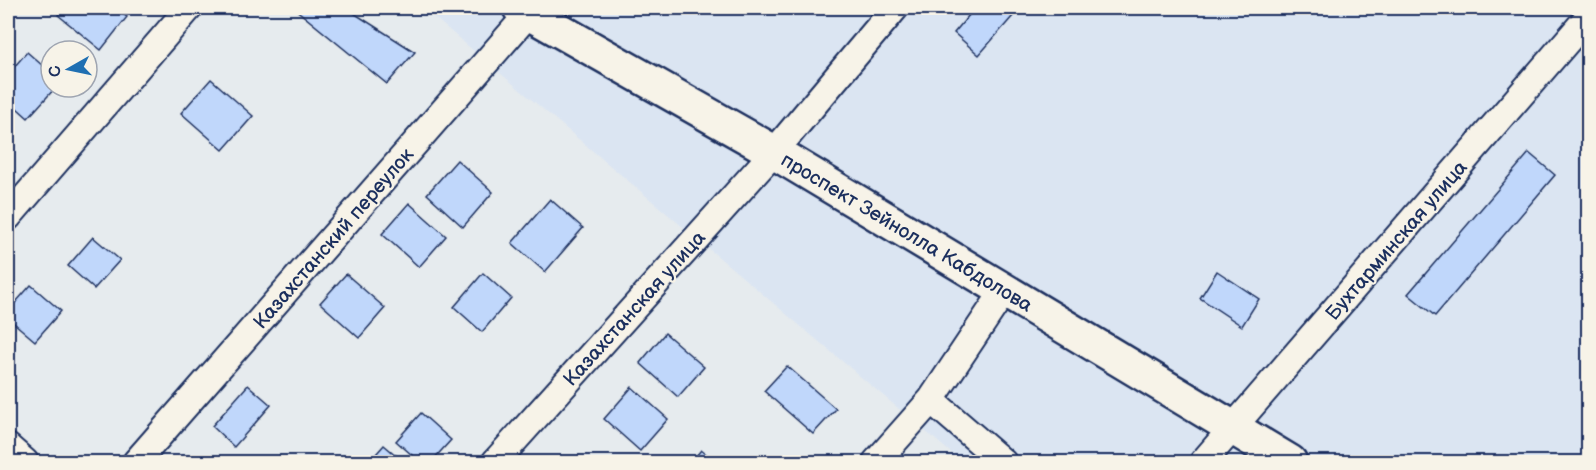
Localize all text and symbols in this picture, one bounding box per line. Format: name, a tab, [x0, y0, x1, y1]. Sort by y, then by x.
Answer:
north arrow	[39, 39, 99, 99]
text: С	[45, 64, 66, 78]
street label: Казахстанский переулок	[249, 143, 419, 334]
street label: проспект Зейнолла Кабдолова	[776, 148, 1037, 318]
street label: Бухтарминская улица	[1321, 156, 1473, 325]
street label: Казахстанская улица	[559, 226, 711, 391]

